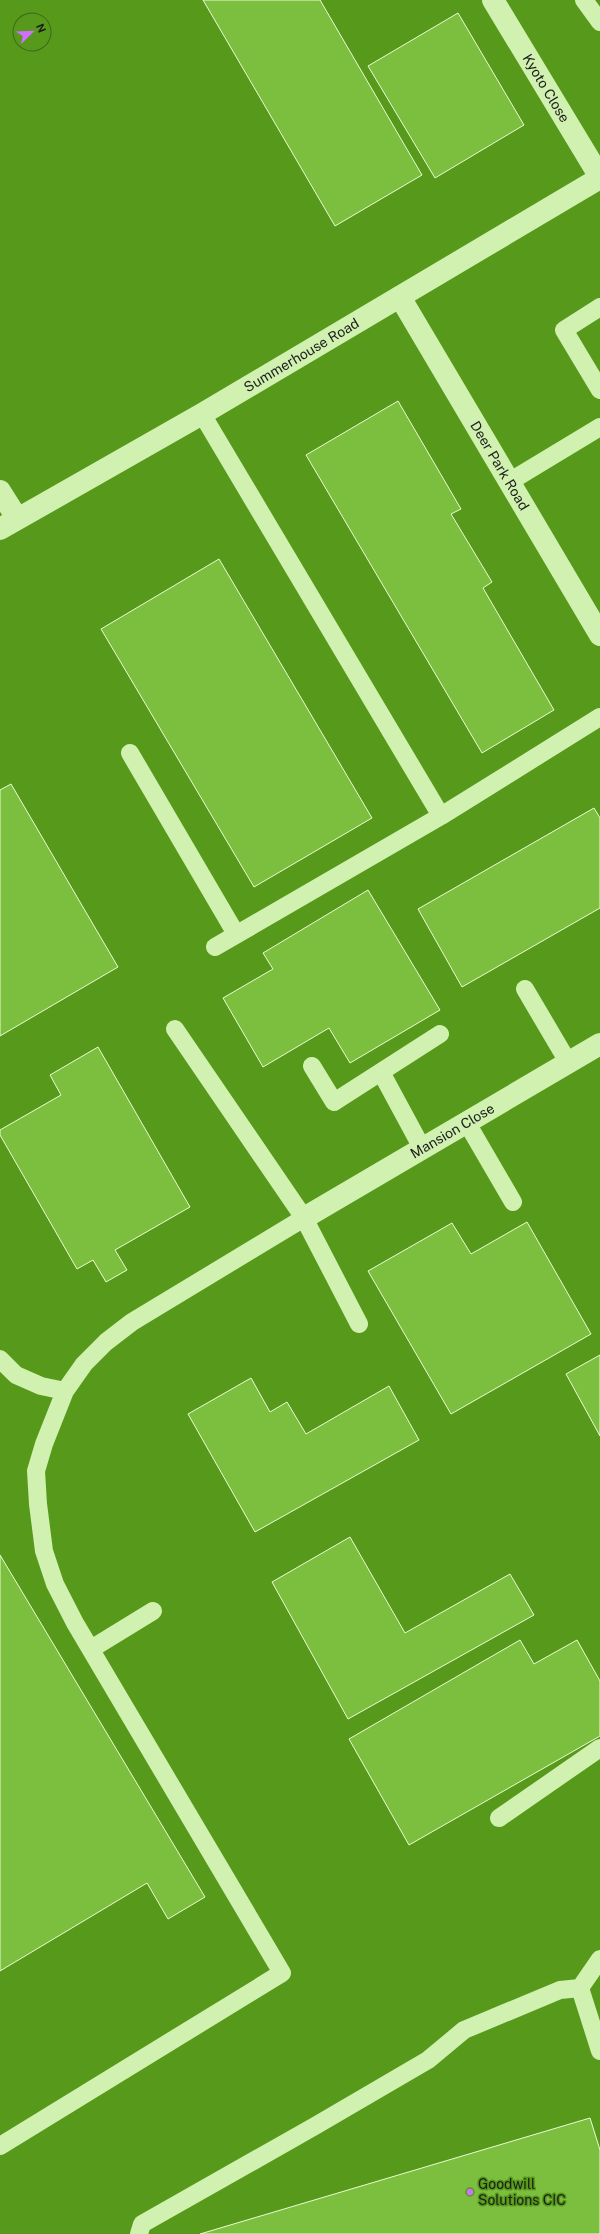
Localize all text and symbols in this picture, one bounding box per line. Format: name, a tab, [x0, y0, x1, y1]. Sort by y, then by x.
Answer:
north arrow	[12, 12, 52, 52]
text: N	[34, 22, 48, 34]
street label: Kyoto Close	[520, 51, 573, 125]
street label: Summerhouse Road	[241, 315, 362, 395]
street label: Deer Park Road	[467, 418, 532, 513]
street label: Mansion Close	[407, 1100, 497, 1162]
place label: Goodwill Solutions CIC	[478, 2176, 566, 2208]
marker: Goodwill Solutions CIC	[465, 2187, 475, 2197]

